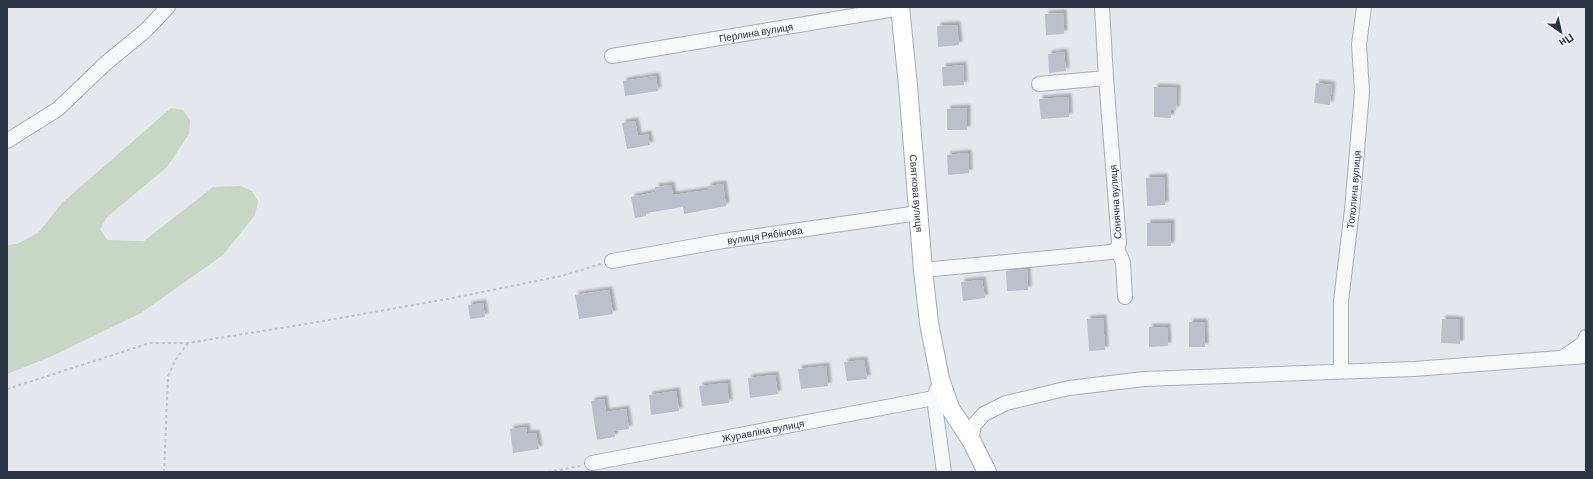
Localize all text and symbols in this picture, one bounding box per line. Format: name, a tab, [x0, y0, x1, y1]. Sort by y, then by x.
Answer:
north arrow	[1541, 12, 1581, 52]
street label: Перлина вулиця	[718, 20, 794, 44]
text: Пн	[1557, 31, 1577, 50]
street label: Тополина вулиця	[1344, 150, 1363, 230]
street label: Святкова вулиця	[908, 154, 926, 232]
street label: Сонячна вулиця	[1106, 164, 1124, 240]
street label: вулиця Рябінова	[726, 224, 804, 246]
street label: Журавліна вулиця	[721, 417, 805, 444]

